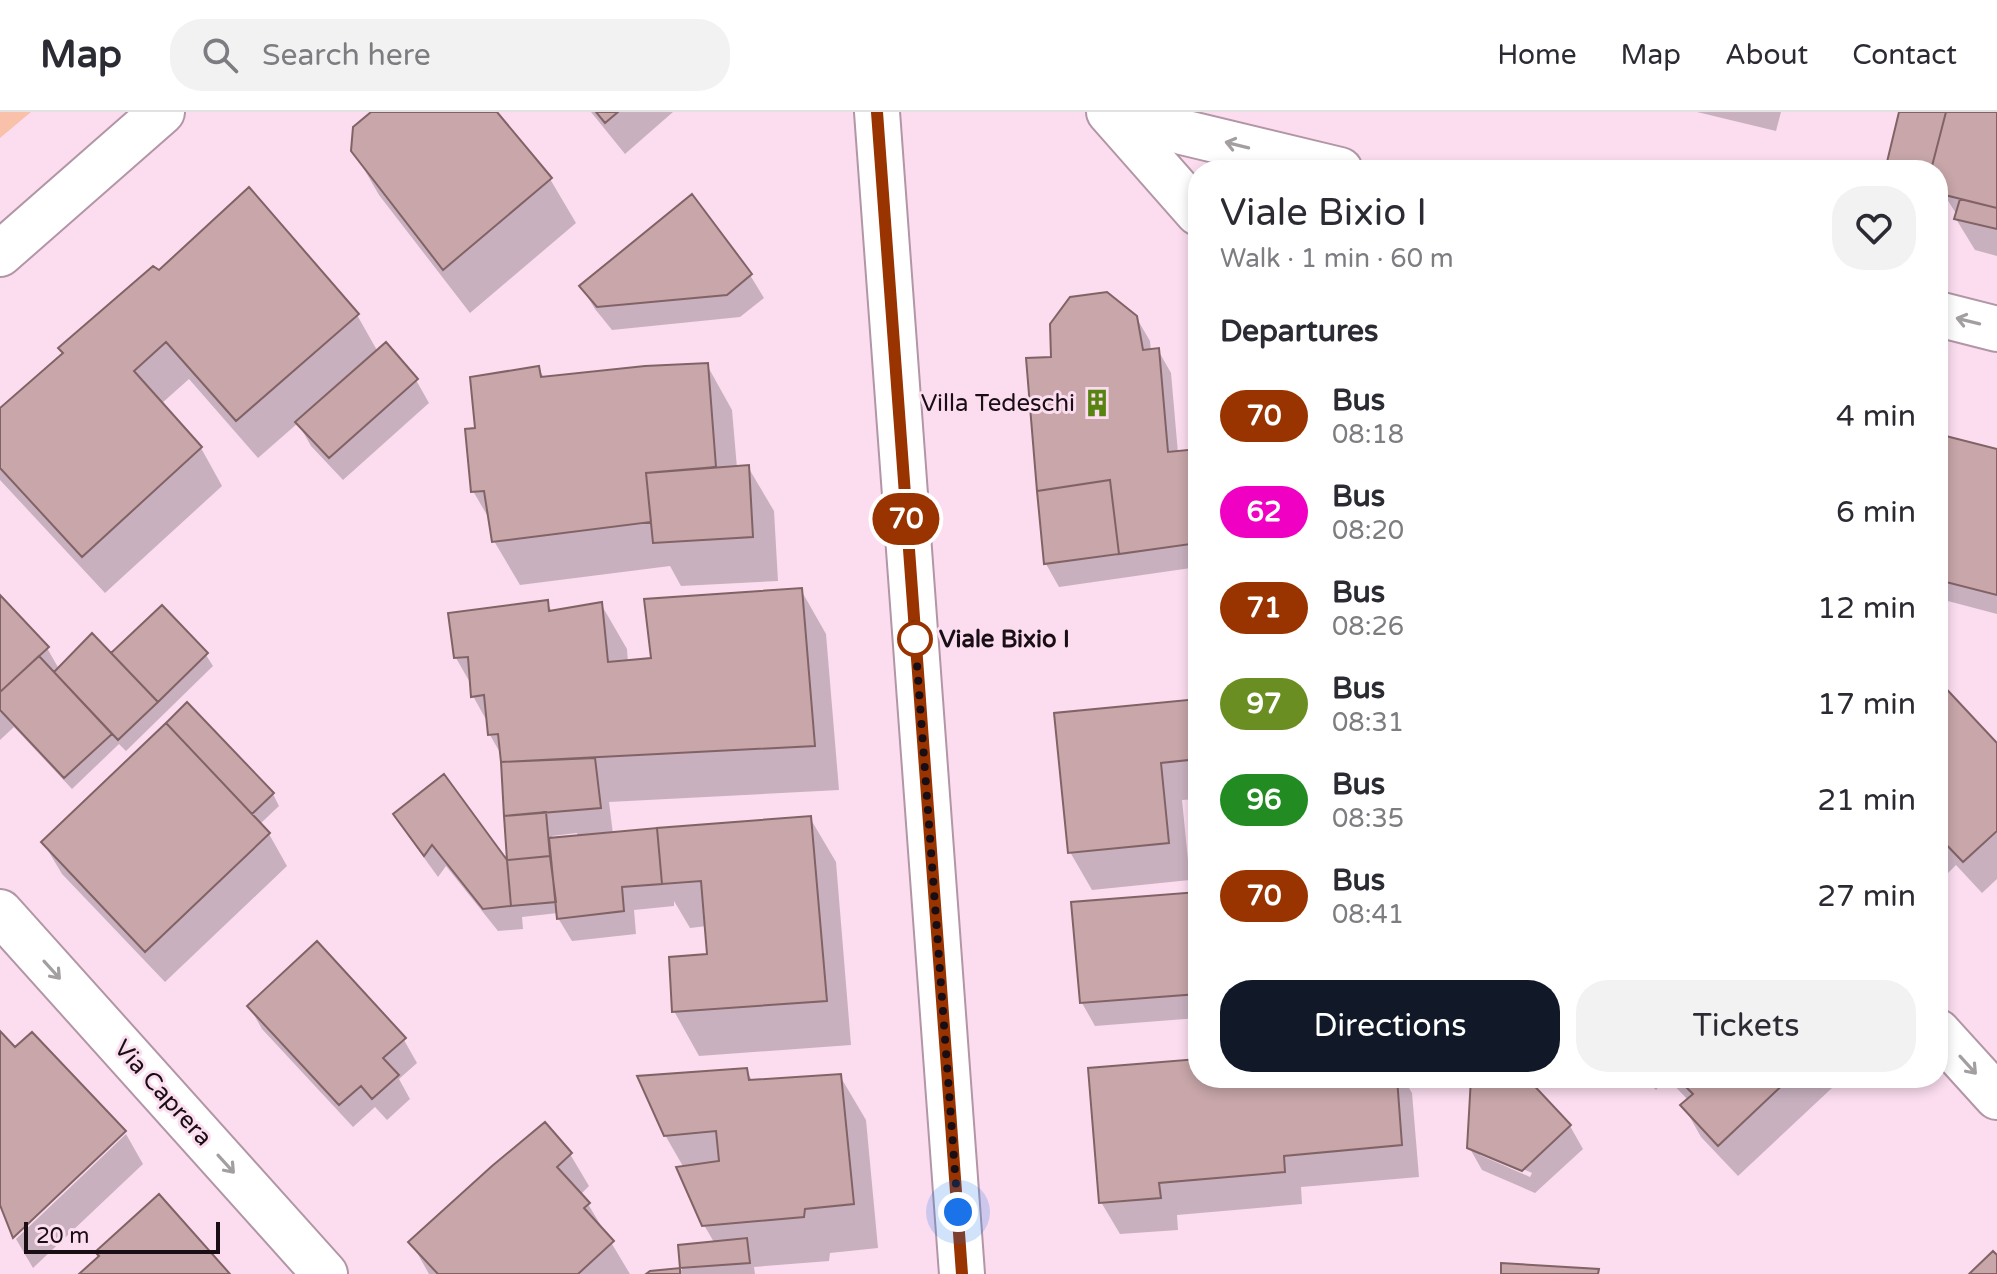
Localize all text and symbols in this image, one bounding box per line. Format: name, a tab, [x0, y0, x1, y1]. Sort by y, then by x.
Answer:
search box	[170, 19, 730, 91]
text: Map	[40, 32, 122, 78]
icon: search	[198, 33, 242, 77]
text: Search here	[262, 37, 431, 74]
text: Home	[1497, 38, 1577, 72]
text: Map	[1621, 38, 1681, 72]
text: About	[1725, 38, 1808, 72]
text: Contact	[1852, 38, 1957, 72]
one-way arrow	[1224, 137, 1250, 152]
button: heart	[1832, 186, 1916, 270]
text: Viale Bixio I	[1220, 190, 1427, 236]
text: Walk · 1 min · 60 m	[1220, 243, 1454, 274]
text: Departures	[1220, 313, 1378, 350]
one-way arrow	[1955, 313, 1981, 328]
text: Bus	[1332, 382, 1385, 419]
building icon: Villa Tedeschi	[1082, 388, 1112, 418]
place label: Villa Tedeschi	[921, 389, 1075, 418]
text: 4 min	[1836, 398, 1916, 435]
text: 70	[1246, 399, 1282, 433]
text: 08:18	[1332, 419, 1404, 450]
text: Bus	[1332, 478, 1385, 515]
line badge: 70	[870, 493, 942, 545]
text: 6 min	[1836, 494, 1916, 531]
text: 62	[1246, 495, 1282, 529]
text: 70	[888, 502, 924, 536]
text: 08:20	[1332, 515, 1404, 546]
text: Bus	[1332, 574, 1385, 611]
text: 12 min	[1817, 590, 1916, 627]
text: 71	[1246, 591, 1282, 625]
text: 08:26	[1332, 611, 1404, 642]
marker: Viale Bixio I	[898, 622, 932, 656]
place label: Viale Bixio I	[939, 625, 1070, 654]
text: Bus	[1332, 670, 1385, 707]
text: 17 min	[1817, 686, 1916, 723]
text: 97	[1246, 687, 1282, 721]
text: 08:31	[1332, 707, 1404, 738]
text: Bus	[1332, 766, 1385, 803]
text: 21 min	[1817, 782, 1916, 819]
text: 96	[1246, 783, 1282, 817]
text: 08:35	[1332, 803, 1404, 834]
text: Bus	[1332, 862, 1385, 899]
text: 27 min	[1817, 878, 1916, 915]
text: 70	[1246, 879, 1282, 913]
text: 08:41	[1332, 899, 1404, 930]
one-way arrow	[43, 960, 61, 980]
button: Directions	[1220, 980, 1560, 1072]
button: Tickets	[1576, 980, 1916, 1072]
street label: Via Caprera	[108, 1034, 218, 1152]
one-way arrow	[1958, 1054, 1976, 1074]
one-way arrow	[217, 1153, 235, 1173]
your location	[938, 1192, 978, 1232]
scale bar	[24, 1218, 220, 1254]
text: 20 m	[36, 1223, 90, 1249]

